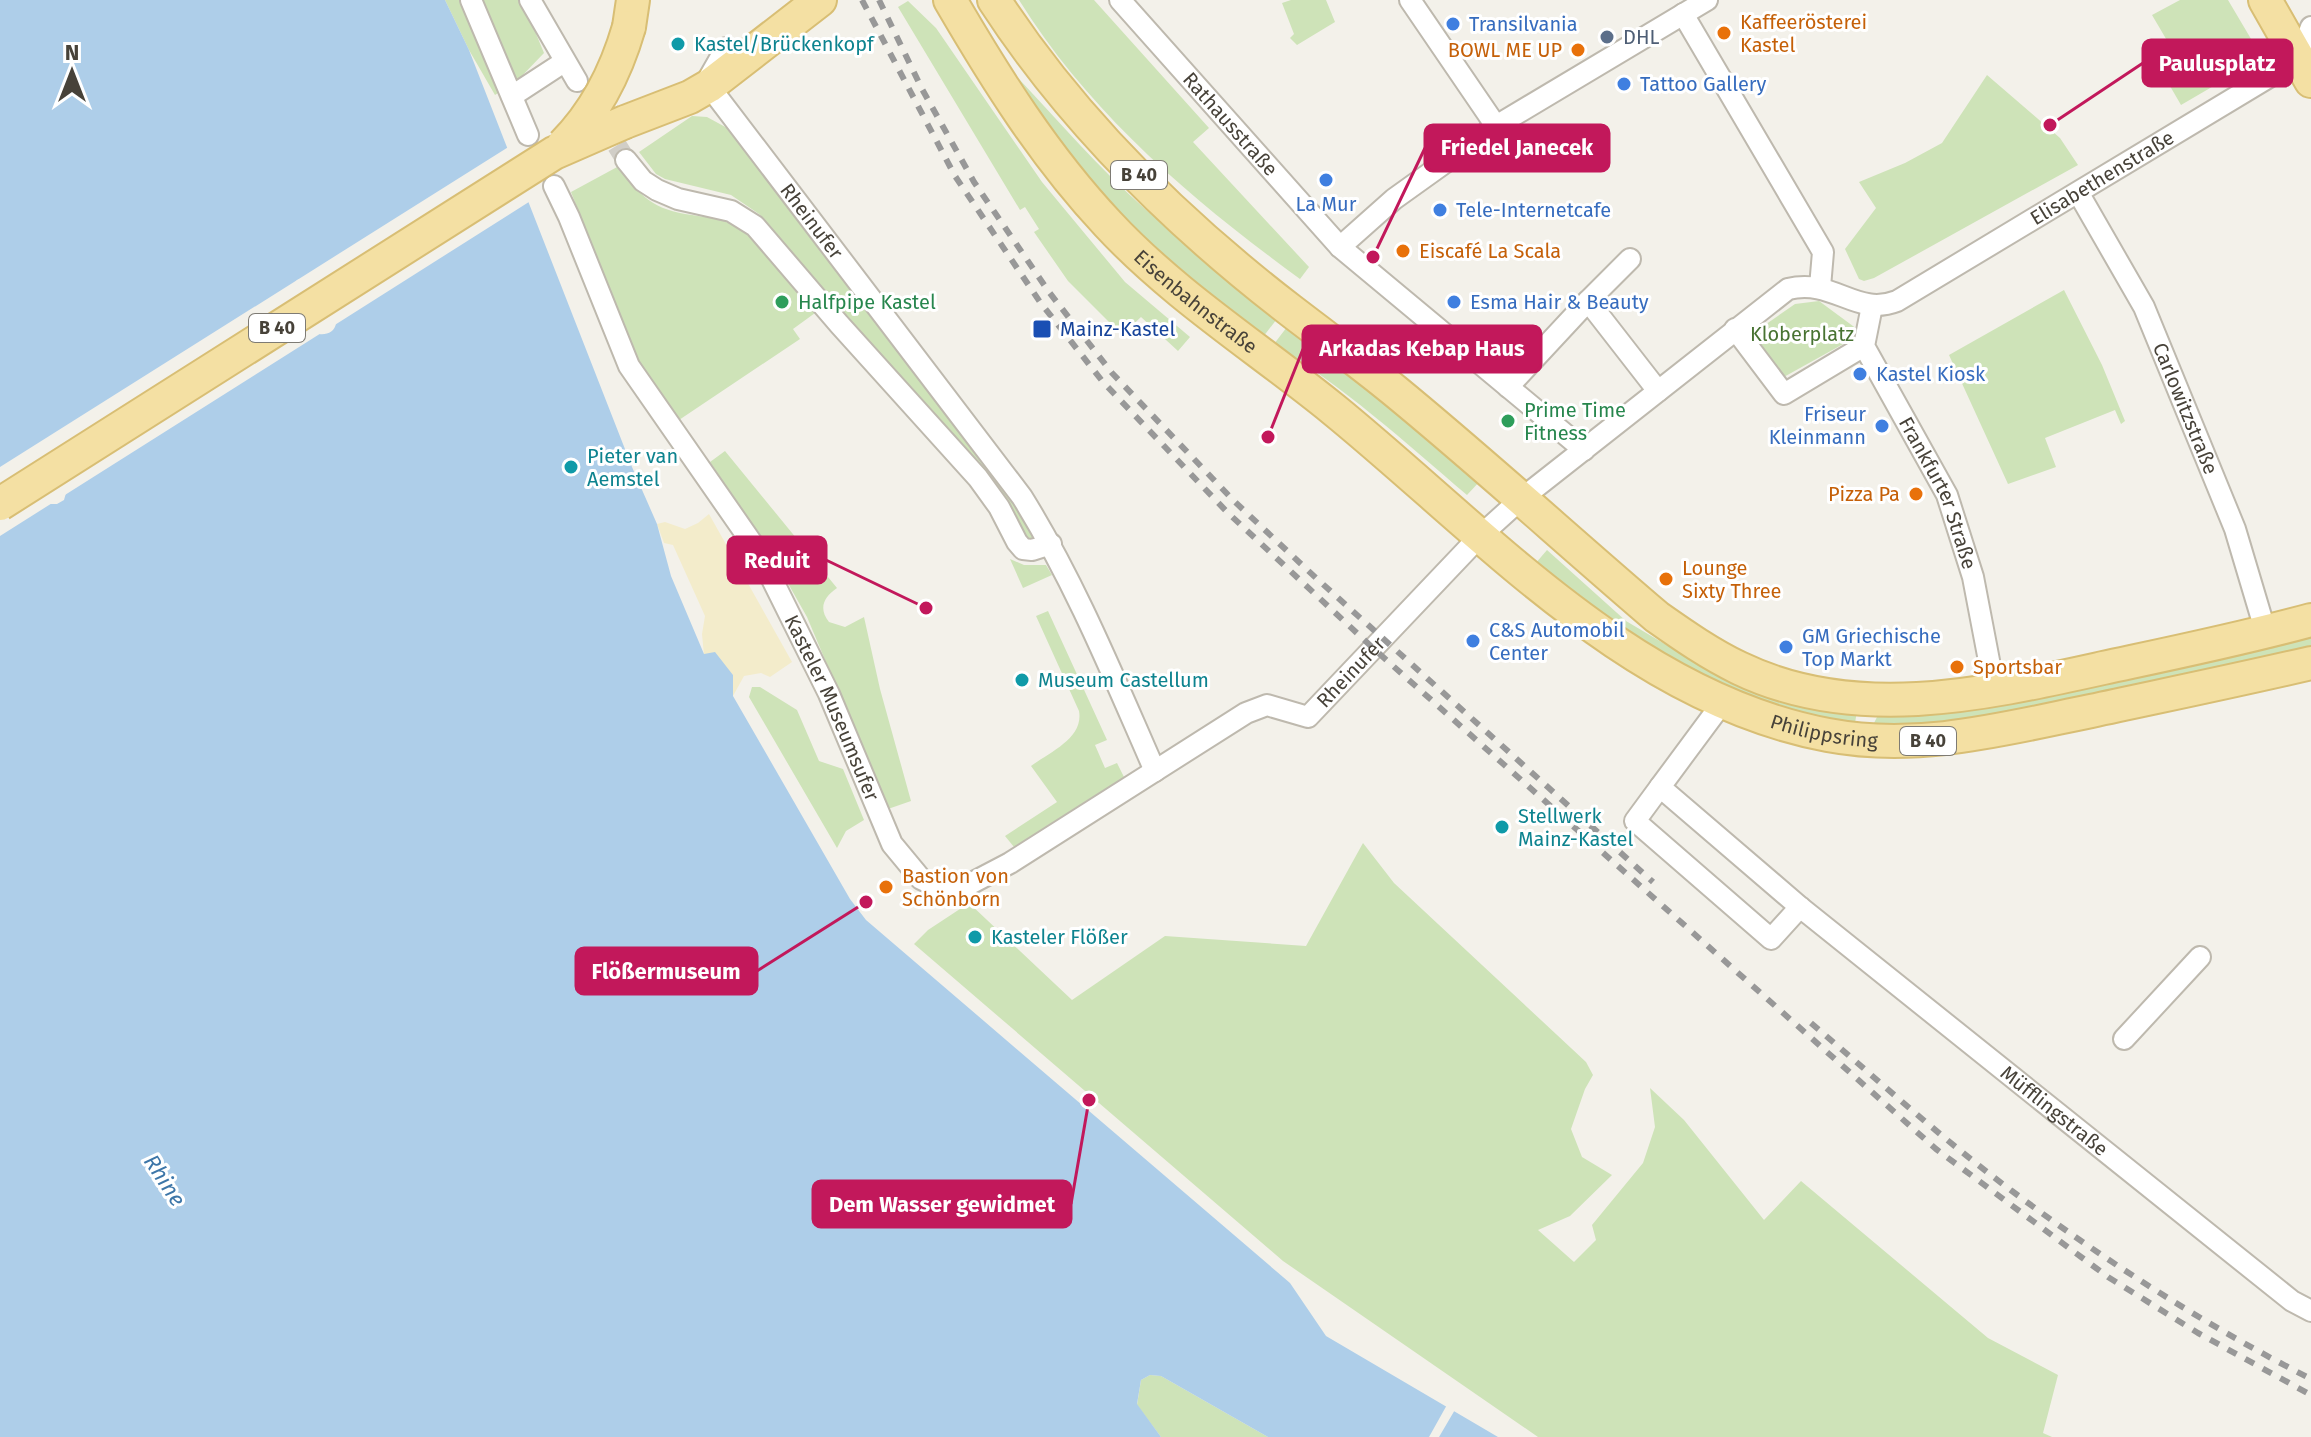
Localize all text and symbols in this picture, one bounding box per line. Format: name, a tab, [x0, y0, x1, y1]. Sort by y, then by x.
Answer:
place label: Kaffeerösterei Kastel	[1740, 10, 1867, 57]
place label: Transilvania	[1469, 12, 1578, 36]
marker: Transilvania	[1444, 15, 1462, 33]
marker: Kaffeerösterei Kastel	[1715, 24, 1733, 42]
place label: DHL	[1623, 25, 1659, 49]
marker: DHL	[1598, 28, 1616, 46]
north arrow	[32, 32, 112, 112]
place label: Kastel/Brückenkopf	[694, 32, 875, 56]
marker: Kastel/Brückenkopf	[669, 35, 687, 53]
place label: BOWL ME UP	[1448, 38, 1562, 62]
text: N	[65, 39, 79, 66]
callout: Paulusplatz	[2143, 40, 2292, 86]
marker: BOWL ME UP	[1569, 41, 1587, 59]
text: Paulusplatz	[2159, 50, 2275, 77]
street label: Rathausstraße	[1178, 67, 1283, 181]
place label: Tattoo Gallery	[1640, 72, 1767, 96]
marker: Tattoo Gallery	[1615, 75, 1633, 93]
callout: Friedel Janecek	[1425, 125, 1609, 171]
street label: Elisabethenstraße	[2026, 125, 2178, 230]
text: Friedel Janecek	[1441, 134, 1594, 161]
road number: B 40	[1111, 161, 1167, 189]
marker: La Mur	[1317, 171, 1335, 189]
street label: Rheinufer	[775, 178, 848, 264]
place label: La Mur	[1296, 192, 1357, 216]
place label: Tele-Internetcafe	[1456, 198, 1611, 222]
marker: Tele-Internetcafe	[1431, 201, 1449, 219]
place label: Eiscafé La Scala	[1419, 239, 1561, 263]
marker: Eiscafé La Scala	[1394, 242, 1412, 260]
street label: Eisenbahnstraße	[1129, 245, 1262, 359]
place label: Halfpipe Kastel	[798, 290, 936, 314]
place label: Esma Hair & Beauty	[1470, 290, 1649, 314]
marker: Halfpipe Kastel	[773, 293, 791, 311]
marker: Esma Hair & Beauty	[1445, 293, 1463, 311]
road number: B 40	[249, 314, 305, 342]
place label: Mainz-Kastel	[1060, 317, 1175, 341]
marker: Mainz-Kastel	[1031, 318, 1053, 340]
park label: Kloberplatz	[1750, 322, 1854, 346]
callout: Arkadas Kebap Haus	[1303, 326, 1541, 372]
text: Arkadas Kebap Haus	[1318, 335, 1525, 362]
street label: Carlowitzstraße	[2148, 339, 2223, 478]
place label: Kastel Kiosk	[1876, 362, 1986, 386]
marker: Kastel Kiosk	[1851, 365, 1869, 383]
place label: Prime Time Fitness	[1524, 398, 1626, 445]
place label: Friseur Kleinmann	[1769, 402, 1866, 449]
marker: Prime Time Fitness	[1499, 412, 1517, 430]
street label: Frankfurter Straße	[1894, 412, 1982, 572]
marker: Friseur Kleinmann	[1873, 417, 1891, 435]
place label: Pieter van Aemstel	[587, 444, 678, 491]
marker: Pieter van Aemstel	[562, 458, 580, 476]
place label: Pizza Pa	[1828, 482, 1900, 506]
marker: Pizza Pa	[1907, 485, 1925, 503]
callout: Reduit	[728, 537, 826, 583]
text: Reduit	[744, 547, 810, 574]
place label: Lounge Sixty Three	[1682, 556, 1781, 603]
marker: Lounge Sixty Three	[1657, 570, 1675, 588]
street label: Kasteler Museumsufer	[780, 611, 885, 805]
place label: C&S Automobil Center	[1489, 618, 1625, 665]
place label: GM Griechische Top Markt	[1802, 624, 1941, 671]
street label: Rheinufer	[1311, 631, 1390, 712]
marker: C&S Automobil Center	[1464, 632, 1482, 650]
marker: GM Griechische Top Markt	[1777, 638, 1795, 656]
place label: Sportsbar	[1973, 655, 2062, 679]
marker: Sportsbar	[1948, 658, 1966, 676]
place label: Museum Castellum	[1038, 668, 1209, 692]
marker: Museum Castellum	[1013, 671, 1031, 689]
street label: Philippsring	[1768, 709, 1879, 753]
road number: B 40	[1900, 727, 1956, 755]
place label: Stellwerk Mainz-Kastel	[1518, 804, 1633, 851]
marker: Stellwerk Mainz-Kastel	[1493, 818, 1511, 836]
place label: Bastion von Schönborn	[902, 864, 1009, 911]
marker: Bastion von Schönborn	[877, 878, 895, 896]
place label: Kasteler Flößer	[991, 925, 1128, 949]
marker: Kasteler Flößer	[966, 928, 984, 946]
callout: Flößermuseum	[576, 948, 757, 994]
text: Flößermuseum	[591, 958, 741, 985]
street label: Müfflingstraße	[1996, 1060, 2113, 1161]
water label: Rhine	[138, 1149, 191, 1211]
callout: Dem Wasser gewidmet	[813, 1181, 1071, 1227]
text: Dem Wasser gewidmet	[829, 1191, 1056, 1218]

